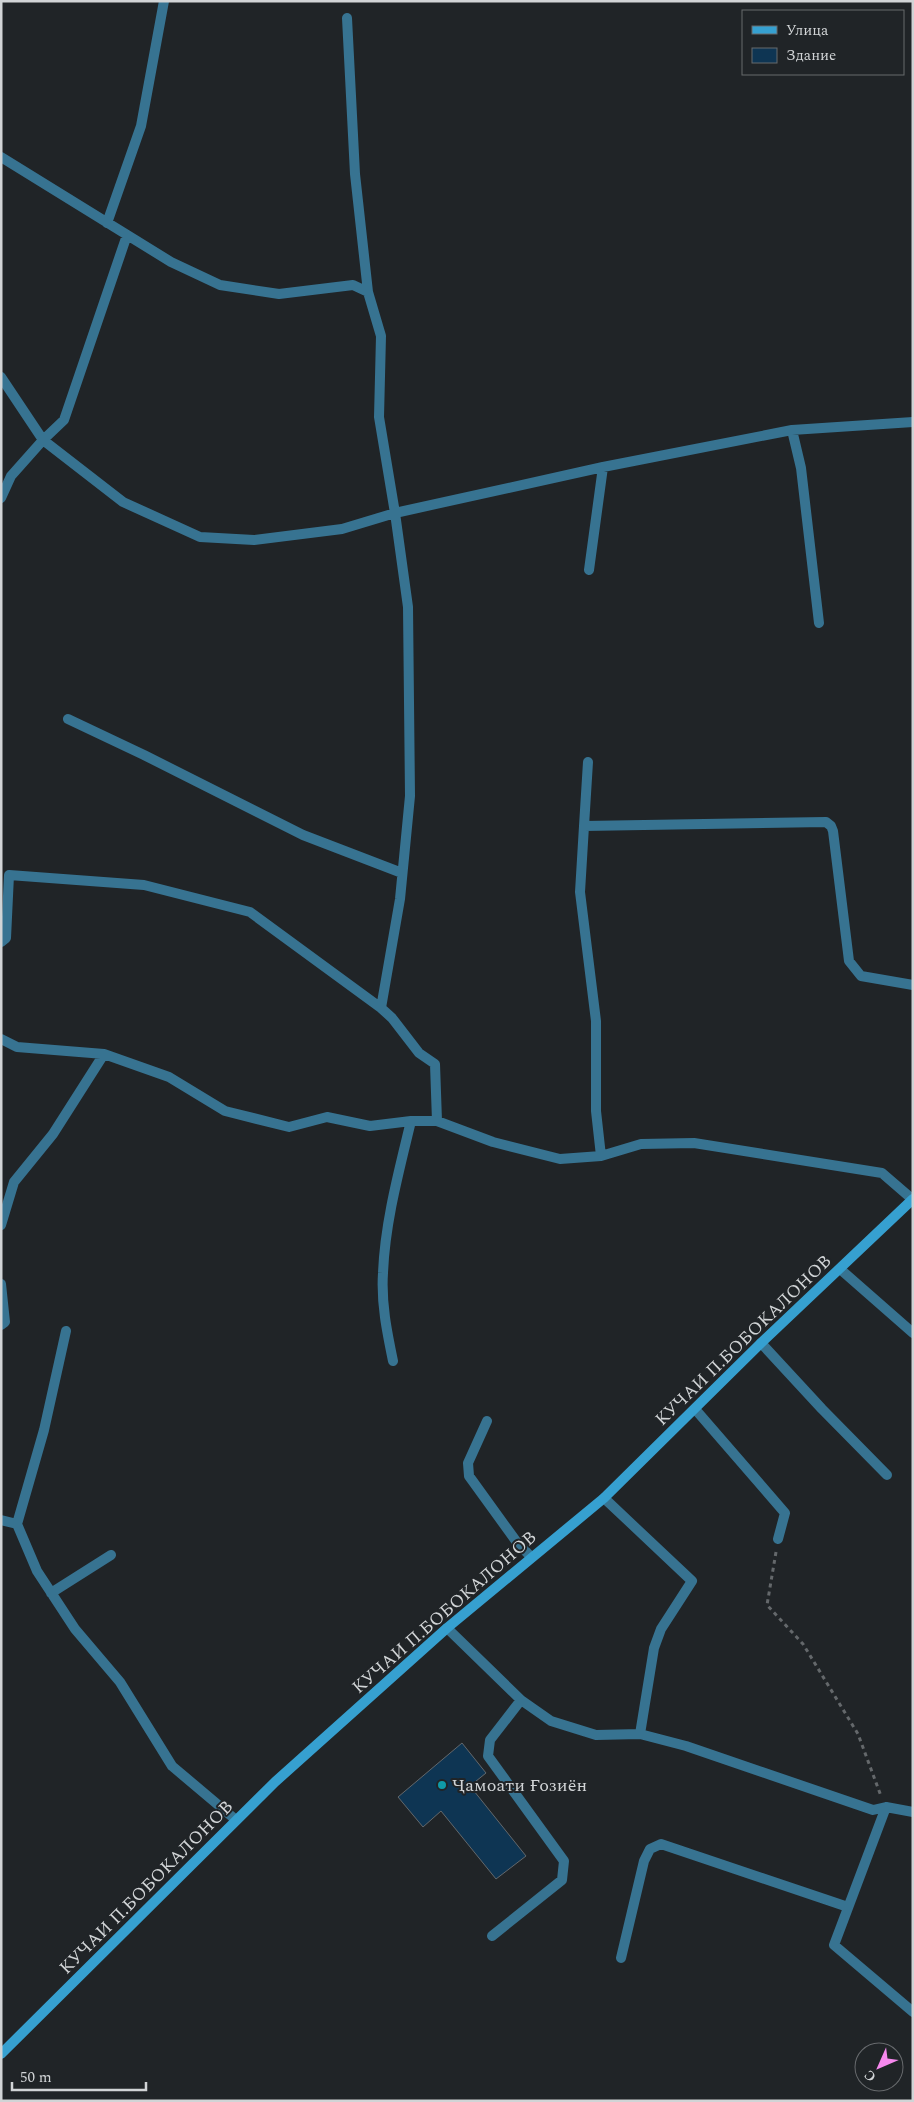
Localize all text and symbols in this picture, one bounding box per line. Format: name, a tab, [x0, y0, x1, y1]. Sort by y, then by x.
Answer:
legend	[742, 10, 904, 75]
text: Улица	[786, 19, 829, 42]
text: Здание	[786, 44, 836, 67]
street label: КУЧАИ П.БОБОКАЛОНОВ	[649, 1248, 838, 1432]
street label: КУЧАИ П.БОБОКАЛОНОВ	[346, 1524, 543, 1700]
place label: Ҷамоати Ғозиён	[452, 1772, 587, 1799]
marker: Ҷамоати Ғозиён	[436, 1779, 448, 1791]
street label: КУЧАИ П.БОБОКАЛОНОВ	[53, 1794, 240, 1981]
north arrow	[854, 2042, 904, 2092]
scale bar	[12, 2060, 146, 2092]
text: С	[859, 2065, 881, 2087]
text: 50 m	[20, 2066, 52, 2089]

